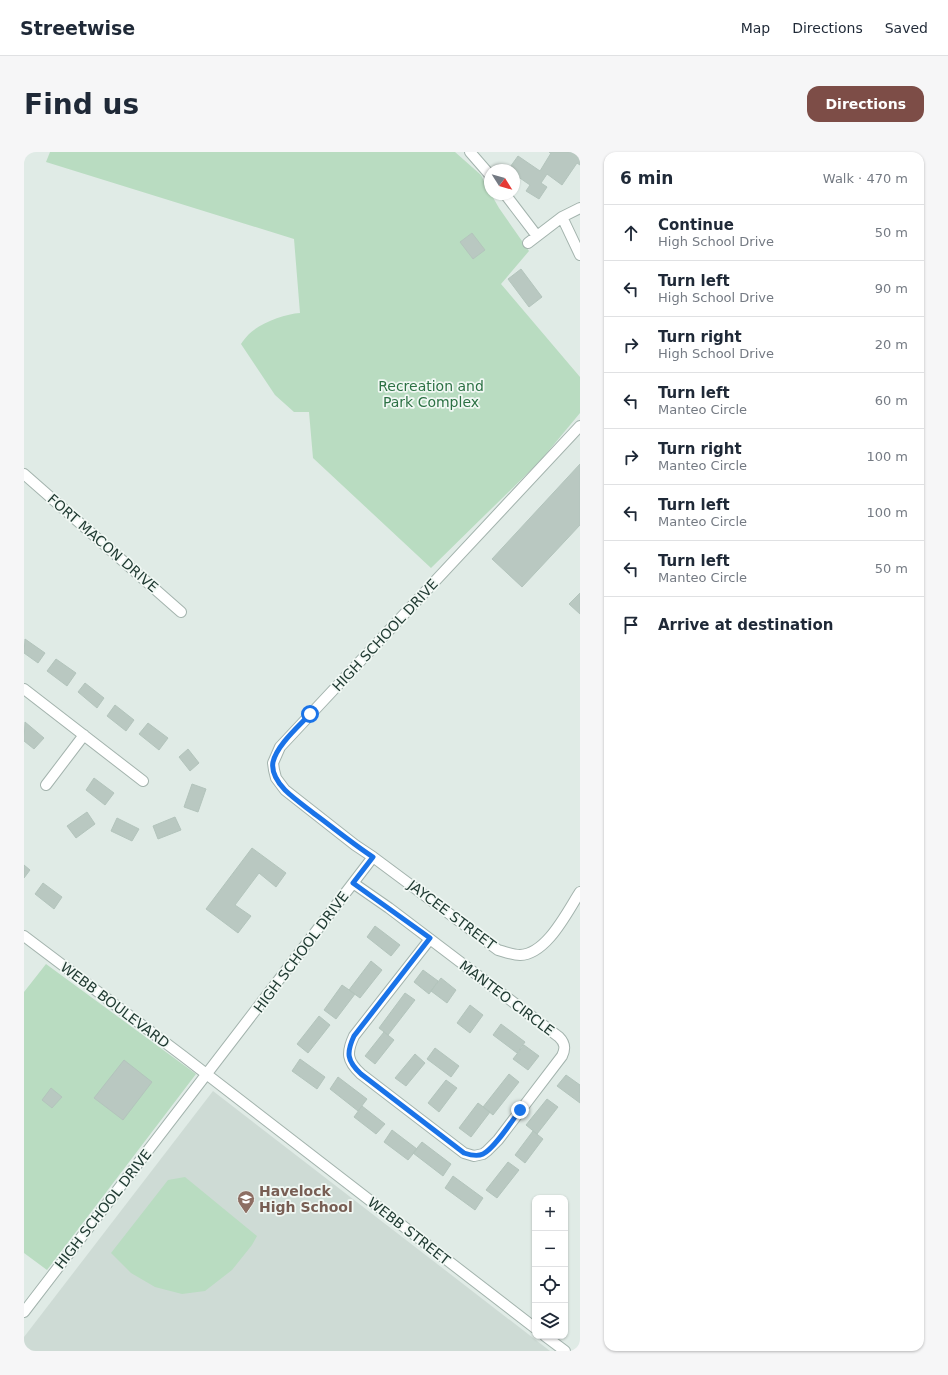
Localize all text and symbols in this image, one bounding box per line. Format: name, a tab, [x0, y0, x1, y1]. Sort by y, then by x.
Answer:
text: Streetwise	[20, 17, 135, 39]
text: Map	[741, 20, 770, 36]
text: Directions	[792, 20, 863, 36]
text: Saved	[885, 20, 928, 36]
button: Directions	[807, 86, 924, 122]
text: Find us	[24, 88, 139, 121]
north arrow	[484, 164, 520, 200]
text: 6 min	[620, 168, 673, 188]
text: Walk · 470 m	[823, 171, 908, 186]
text: Continue	[658, 216, 734, 234]
icon: ahead	[620, 222, 642, 244]
text: 50 m	[875, 225, 908, 240]
text: High School Drive	[658, 234, 774, 249]
text: Turn left	[658, 272, 730, 290]
icon: left	[620, 278, 642, 300]
text: 90 m	[875, 281, 908, 296]
text: High School Drive	[658, 290, 774, 305]
text: Turn right	[658, 328, 742, 346]
icon: right	[620, 334, 642, 356]
text: 20 m	[875, 337, 908, 352]
text: High School Drive	[658, 346, 774, 361]
park label: Recreation and Park Complex	[378, 378, 484, 410]
text: Turn left	[658, 384, 730, 402]
icon: left	[620, 390, 642, 412]
text: 60 m	[875, 393, 908, 408]
text: Manteo Circle	[658, 402, 747, 417]
text: Turn right	[658, 440, 742, 458]
icon: right	[620, 446, 642, 468]
text: 100 m	[866, 449, 908, 464]
text: Manteo Circle	[658, 458, 747, 473]
street label: FORT MACON DRIVE	[45, 491, 161, 595]
text: Turn left	[658, 496, 730, 514]
icon: left	[620, 502, 642, 524]
text: 100 m	[866, 505, 908, 520]
text: Manteo Circle	[658, 514, 747, 529]
text: Turn left	[658, 552, 730, 570]
icon: left	[620, 558, 642, 580]
text: 50 m	[875, 561, 908, 576]
text: Manteo Circle	[658, 570, 747, 585]
street label: HIGH SCHOOL DRIVE	[329, 576, 441, 694]
icon: arrive	[620, 614, 642, 636]
text: Arrive at destination	[658, 616, 833, 634]
route start	[301, 705, 319, 723]
street label: JAYCEE STREET	[404, 876, 499, 953]
street label: HIGH SCHOOL DRIVE	[250, 888, 352, 1016]
street label: MANTEO CIRCLE	[457, 957, 557, 1039]
street label: WEBB BOULEVARD	[57, 959, 173, 1051]
route end	[511, 1101, 529, 1119]
street label: HIGH SCHOOL DRIVE	[51, 1146, 155, 1272]
place label: Havelock High School	[259, 1183, 353, 1215]
school or university icon: Havelock High School	[236, 1189, 256, 1214]
street label: WEBB STREET	[365, 1194, 454, 1268]
map controls	[532, 1195, 568, 1339]
button: +	[532, 1195, 568, 1231]
button: −	[532, 1231, 568, 1267]
button: locate	[532, 1267, 568, 1303]
button: layers	[532, 1303, 568, 1339]

